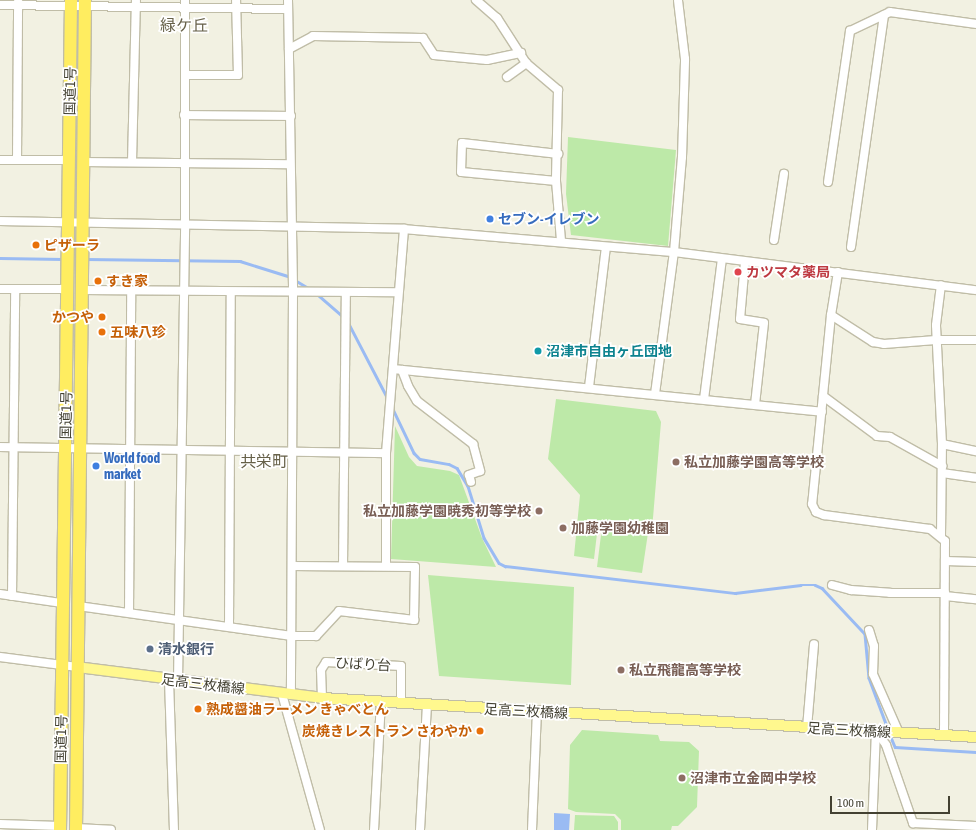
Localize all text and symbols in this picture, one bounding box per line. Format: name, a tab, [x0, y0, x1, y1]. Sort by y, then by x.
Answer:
district label: 緑ケ丘	[160, 15, 208, 35]
street label: 国道1号	[61, 67, 79, 115]
place label: セブン-イレブン	[498, 211, 599, 227]
marker: セブン-イレブン	[485, 214, 495, 224]
place label: ピザーラ	[44, 237, 100, 253]
marker: ピザーラ	[31, 240, 41, 250]
place label: カツマタ薬局	[746, 264, 830, 280]
marker: カツマタ薬局	[733, 267, 743, 277]
place label: すき家	[106, 273, 148, 289]
marker: すき家	[93, 276, 103, 286]
place label: かつや	[52, 309, 94, 325]
marker: かつや	[97, 312, 107, 322]
place label: 五味八珍	[110, 324, 166, 340]
marker: 五味八珍	[97, 327, 107, 337]
place label: 沼津市自由ヶ丘団地	[546, 343, 672, 359]
marker: 沼津市自由ヶ丘団地	[533, 346, 543, 356]
street label: 国道1号	[57, 391, 75, 439]
place label: World food market	[104, 450, 160, 482]
district label: 共栄町	[240, 451, 288, 471]
place label: 私立加藤学園高等学校	[684, 454, 824, 470]
marker: 私立加藤学園高等学校	[671, 457, 681, 467]
marker: World food market	[91, 461, 101, 471]
place label: 私立加藤学園暁秀初等学校	[363, 503, 531, 519]
marker: 私立加藤学園暁秀初等学校	[534, 506, 544, 516]
place label: 加藤学園幼稚園	[571, 520, 669, 536]
marker: 加藤学園幼稚園	[558, 523, 568, 533]
place label: 清水銀行	[158, 641, 214, 657]
marker: 清水銀行	[145, 644, 155, 654]
street label: ひばり台	[335, 654, 391, 674]
place label: 私立飛龍高等学校	[629, 662, 741, 678]
marker: 私立飛龍高等学校	[616, 665, 626, 675]
street label: 足高三枚橋線	[160, 671, 246, 697]
street label: 足高三枚橋線	[484, 700, 568, 722]
place label: 熟成醤油ラーメン きゃべとん	[206, 701, 390, 717]
marker: 熟成醤油ラーメン きゃべとん	[193, 704, 203, 714]
street label: 国道1号	[52, 715, 70, 763]
street label: 足高三枚橋線	[807, 719, 891, 741]
place label: 炭焼きレストラン さわやか	[302, 723, 472, 739]
marker: 炭焼きレストラン さわやか	[475, 726, 485, 736]
place label: 沼津市立金岡中学校	[690, 770, 816, 786]
marker: 沼津市立金岡中学校	[677, 773, 687, 783]
scale bar	[832, 788, 952, 814]
text: 100 m	[837, 796, 864, 810]

